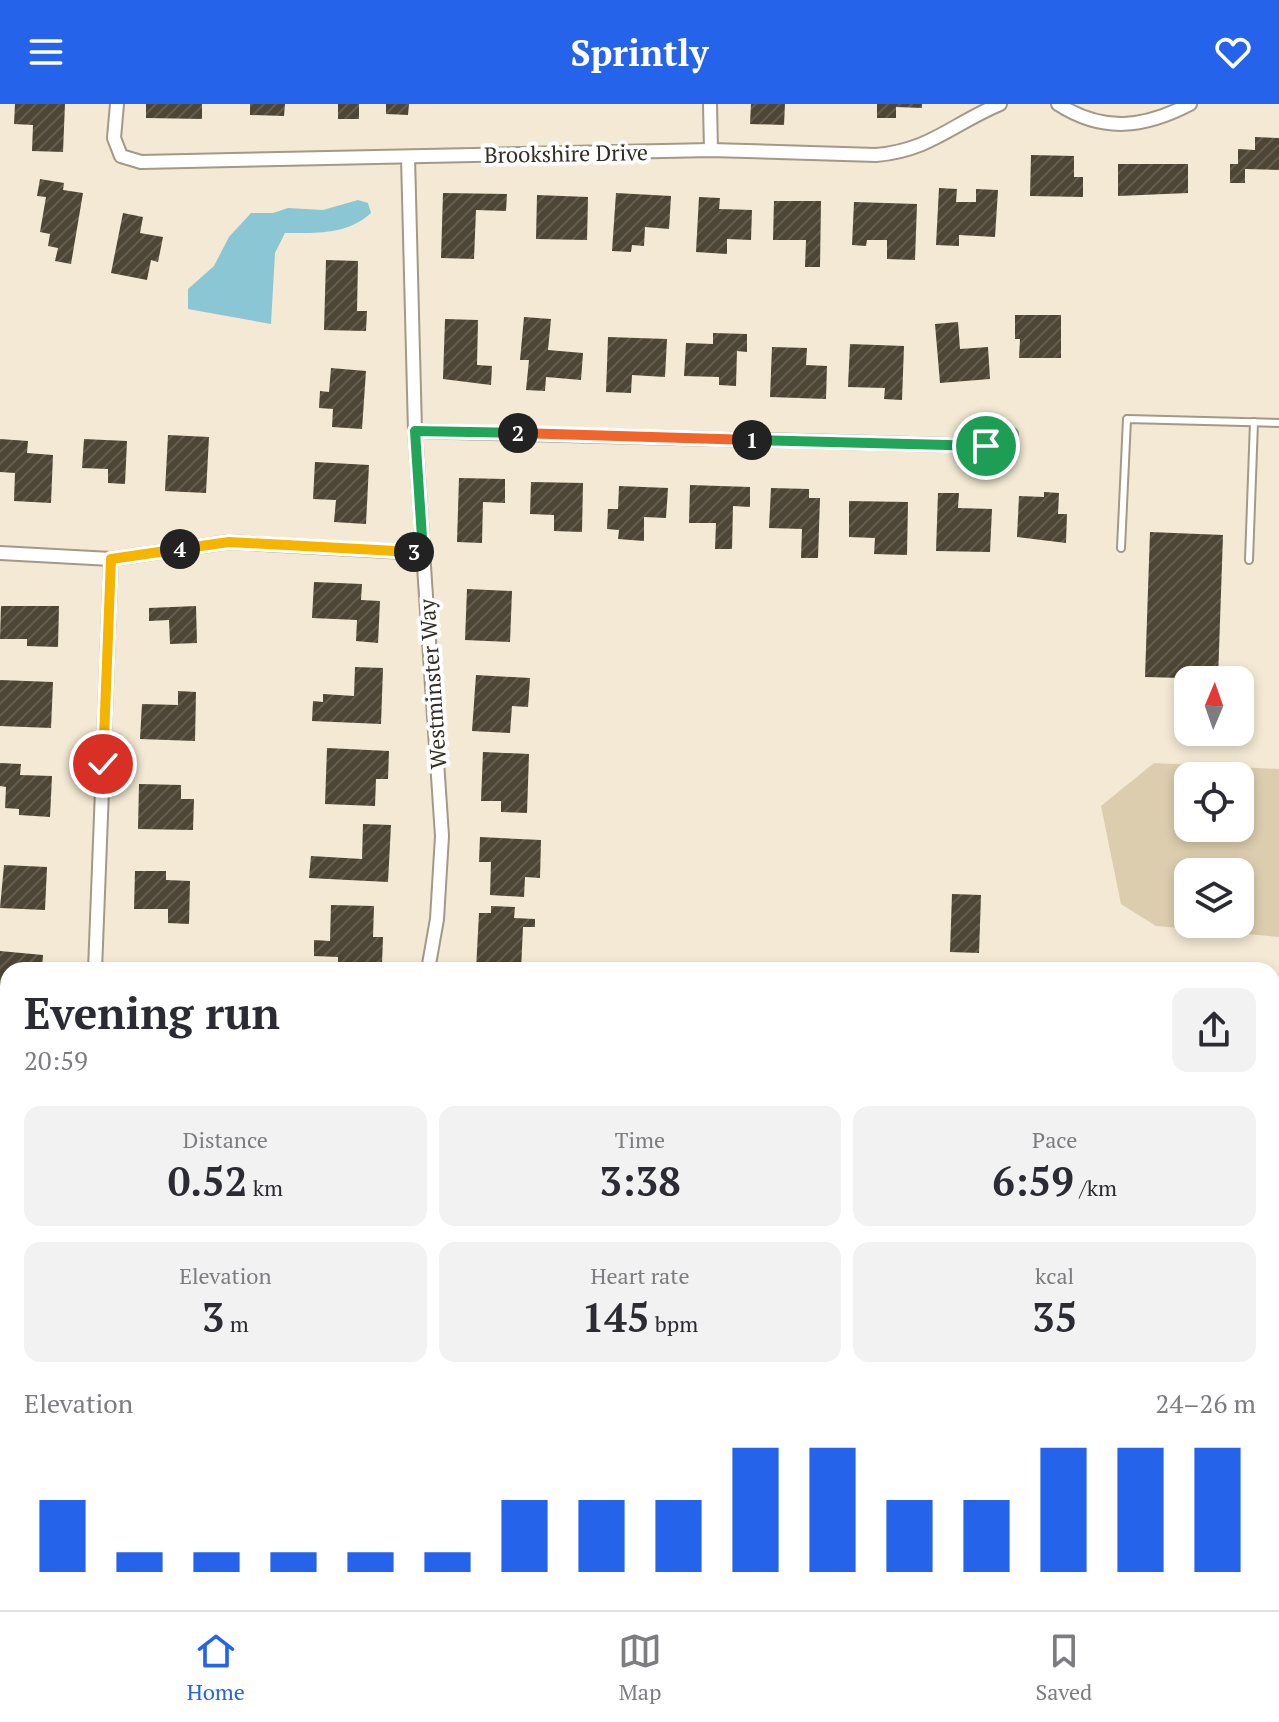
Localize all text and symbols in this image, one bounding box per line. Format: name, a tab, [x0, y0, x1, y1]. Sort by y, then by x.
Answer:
text: Sprintly	[571, 29, 709, 76]
icon: menu	[24, 30, 68, 74]
icon: heart	[1211, 30, 1255, 74]
street label: Brookshire Drive	[484, 137, 648, 169]
pin	[952, 412, 1020, 480]
pin: 2	[498, 413, 538, 453]
text: 2	[512, 418, 524, 447]
pin: 1	[732, 420, 772, 460]
icon: arrive	[964, 424, 1008, 468]
text: 1	[746, 425, 758, 454]
pin: 4	[160, 529, 200, 569]
pin: 3	[394, 532, 434, 572]
text: 4	[174, 534, 186, 563]
text: 3	[408, 537, 420, 566]
street label: Westminster Way	[412, 597, 452, 770]
north arrow	[1174, 666, 1254, 746]
map controls	[1174, 666, 1254, 938]
pin	[69, 730, 137, 798]
icon: check	[81, 742, 125, 786]
button: locate	[1174, 762, 1254, 842]
button: layers	[1174, 858, 1254, 938]
text: Evening run	[24, 983, 280, 1042]
button: share	[1172, 988, 1256, 1072]
text: 20:59	[24, 1043, 88, 1077]
text: Distance	[183, 1125, 268, 1154]
text: Time	[615, 1125, 665, 1154]
text: Pace	[1032, 1125, 1077, 1154]
text: 0.52	[168, 1154, 247, 1207]
text: 3:38	[599, 1154, 681, 1207]
text: 6:59	[992, 1154, 1074, 1207]
text: km	[247, 1173, 283, 1202]
text: /km	[1074, 1173, 1117, 1202]
text: Elevation	[179, 1261, 272, 1290]
text: Heart rate	[591, 1261, 689, 1290]
text: kcal	[1035, 1261, 1074, 1290]
text: 3	[202, 1290, 224, 1343]
text: 145	[582, 1290, 650, 1343]
text: 35	[1032, 1290, 1077, 1343]
text: m	[224, 1309, 249, 1338]
text: bpm	[650, 1309, 698, 1338]
text: Elevation	[24, 1386, 133, 1420]
text: 24–26 m	[1156, 1386, 1256, 1420]
tab: Home	[187, 1629, 245, 1706]
tab: Map	[618, 1629, 662, 1706]
tab: Saved	[1035, 1629, 1092, 1706]

